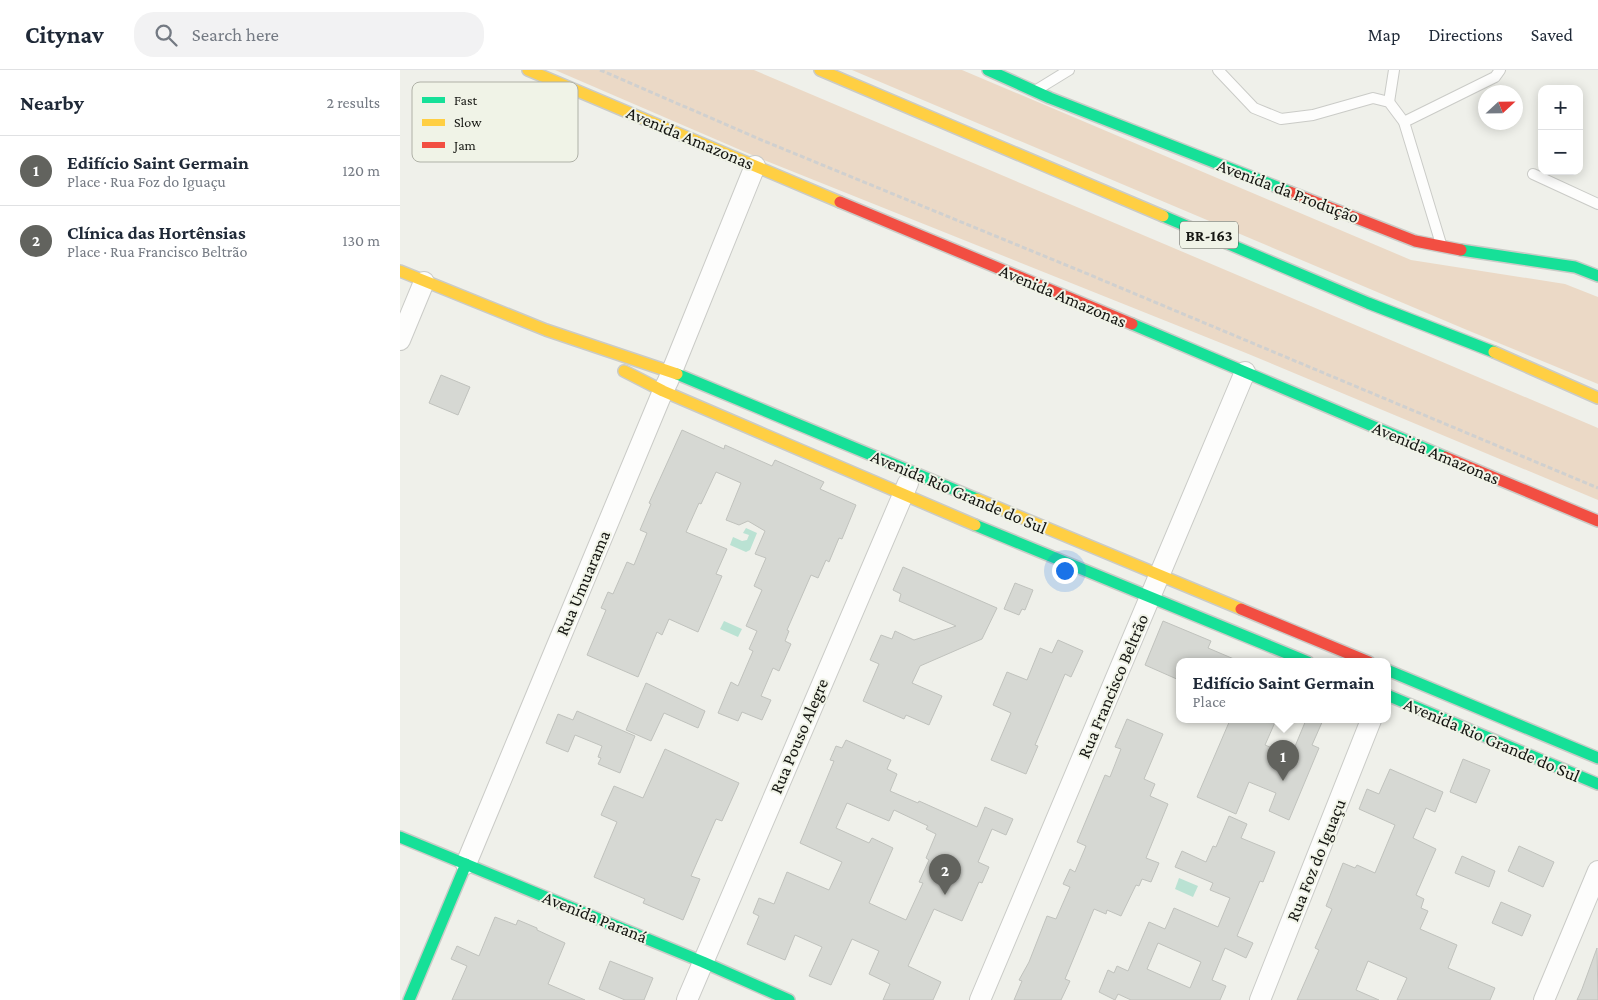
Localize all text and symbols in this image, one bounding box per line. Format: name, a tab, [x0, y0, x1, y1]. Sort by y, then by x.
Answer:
search box	[134, 12, 484, 57]
text: Citynav	[25, 21, 104, 48]
icon: search	[152, 21, 180, 49]
text: Search here	[192, 24, 279, 45]
text: Map	[1368, 25, 1400, 45]
text: Directions	[1428, 25, 1503, 45]
text: Saved	[1531, 25, 1573, 45]
legend	[412, 82, 578, 162]
north arrow	[1478, 85, 1523, 130]
map controls	[1538, 85, 1583, 175]
button: +	[1538, 85, 1583, 130]
text: Nearby	[20, 91, 84, 115]
text: Fast	[454, 92, 478, 108]
text: 2 results	[327, 94, 380, 111]
street label: Avenida Amazonas	[623, 102, 757, 174]
text: Slow	[454, 114, 482, 130]
button: −	[1538, 130, 1583, 175]
text: Jam	[452, 137, 476, 153]
text: Edifício Saint Germain	[67, 152, 249, 173]
street label: Avenida da Produção	[1214, 155, 1362, 227]
text: 1	[33, 162, 39, 179]
text: 120 m	[342, 162, 380, 179]
text: Place · Rua Foz do Iguaçu	[67, 173, 226, 190]
text: Clínica das Hortênsias	[67, 222, 246, 243]
road number: BR-163	[1180, 222, 1238, 248]
text: 2	[32, 232, 40, 249]
text: 130 m	[342, 232, 380, 249]
text: Place · Rua Francisco Beltrão	[67, 243, 247, 260]
street label: Avenida Amazonas	[996, 260, 1130, 332]
street label: Avenida Amazonas	[1369, 417, 1503, 489]
street label: Avenida Rio Grande do Sul	[868, 446, 1050, 538]
street label: Rua Umuarama	[552, 527, 614, 639]
your location	[1052, 558, 1078, 584]
street label: Rua Francisco Beltrão	[1074, 611, 1152, 761]
popup	[1176, 658, 1391, 723]
text: Edifício Saint Germain	[1192, 672, 1375, 693]
street label: Rua Pouso Alegre	[766, 675, 832, 797]
text: Place	[1192, 693, 1226, 710]
street label: Avenida Rio Grande do Sul	[1401, 694, 1583, 786]
pin: 1	[1267, 740, 1299, 781]
street label: Rua Foz do Iguaçu	[1282, 795, 1350, 924]
pin: 2	[929, 854, 961, 895]
street label: Avenida Paraná	[540, 887, 650, 947]

